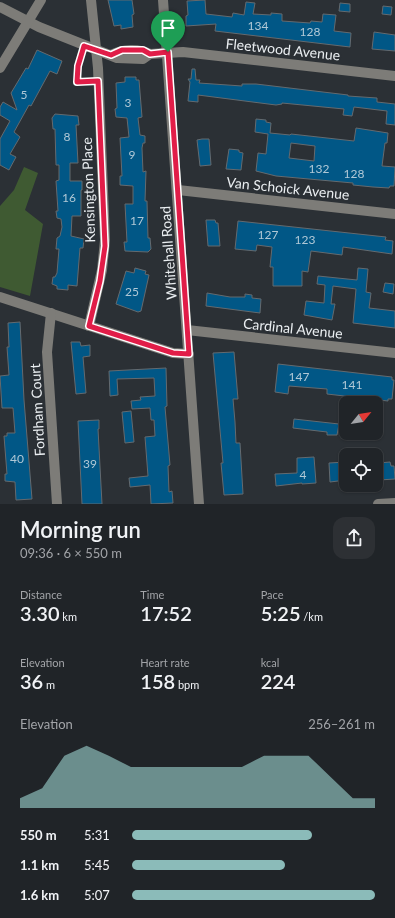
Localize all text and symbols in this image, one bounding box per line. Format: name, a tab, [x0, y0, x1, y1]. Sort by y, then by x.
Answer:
pin	[151, 11, 185, 52]
icon: arrive	[157, 17, 179, 39]
house number: 134	[248, 18, 268, 33]
house number: 128	[300, 24, 320, 39]
street label: Fleetwood Avenue	[225, 35, 341, 63]
house number: 5	[21, 87, 28, 102]
house number: 3	[125, 95, 132, 110]
house number: 8	[64, 129, 71, 144]
street label: Kensington Place	[78, 137, 98, 243]
house number: 9	[129, 147, 136, 162]
house number: 132	[309, 161, 329, 176]
house number: 128	[344, 166, 364, 181]
street label: Van Schoick Avenue	[226, 173, 350, 203]
house number: 16	[62, 190, 76, 205]
street label: Whitehall Road	[156, 206, 180, 300]
house number: 17	[130, 213, 144, 228]
house number: 127	[258, 227, 278, 242]
house number: 123	[295, 232, 315, 247]
house number: 25	[125, 284, 139, 299]
street label: Cardinal Avenue	[242, 314, 344, 342]
street label: Fordham Court	[26, 363, 48, 457]
house number: 147	[289, 369, 309, 384]
house number: 141	[342, 377, 362, 392]
north arrow	[339, 396, 383, 440]
map controls	[339, 396, 383, 492]
button: locate	[339, 448, 383, 492]
house number: 40	[10, 451, 24, 466]
house number: 39	[83, 456, 97, 471]
house number: 4	[300, 467, 307, 482]
text: Morning run	[20, 516, 141, 543]
button: share	[333, 517, 375, 559]
text: 09:36 · 6 × 550 m	[20, 545, 122, 561]
text: Distance	[20, 588, 62, 601]
text: Time	[140, 588, 164, 601]
text: Pace	[261, 588, 284, 601]
text: 3.30	[20, 601, 60, 625]
text: 17:52	[140, 601, 192, 625]
text: 5:25	[261, 601, 301, 625]
text: km	[60, 610, 77, 623]
text: /km	[301, 610, 323, 623]
text: Elevation	[20, 656, 65, 669]
text: Heart rate	[140, 656, 190, 669]
text: kcal	[261, 656, 279, 669]
text: 36	[20, 669, 43, 693]
text: 158	[140, 669, 175, 693]
text: 224	[261, 669, 295, 693]
text: m	[43, 678, 55, 691]
text: bpm	[175, 678, 199, 691]
text: Elevation	[20, 716, 73, 732]
text: 256–261 m	[308, 716, 375, 732]
text: 550 m	[20, 827, 57, 843]
text: 5:31	[84, 827, 110, 843]
text: 1.1 km	[20, 857, 59, 873]
text: 5:45	[84, 857, 110, 873]
text: 1.6 km	[20, 887, 59, 903]
text: 5:07	[84, 887, 110, 903]

